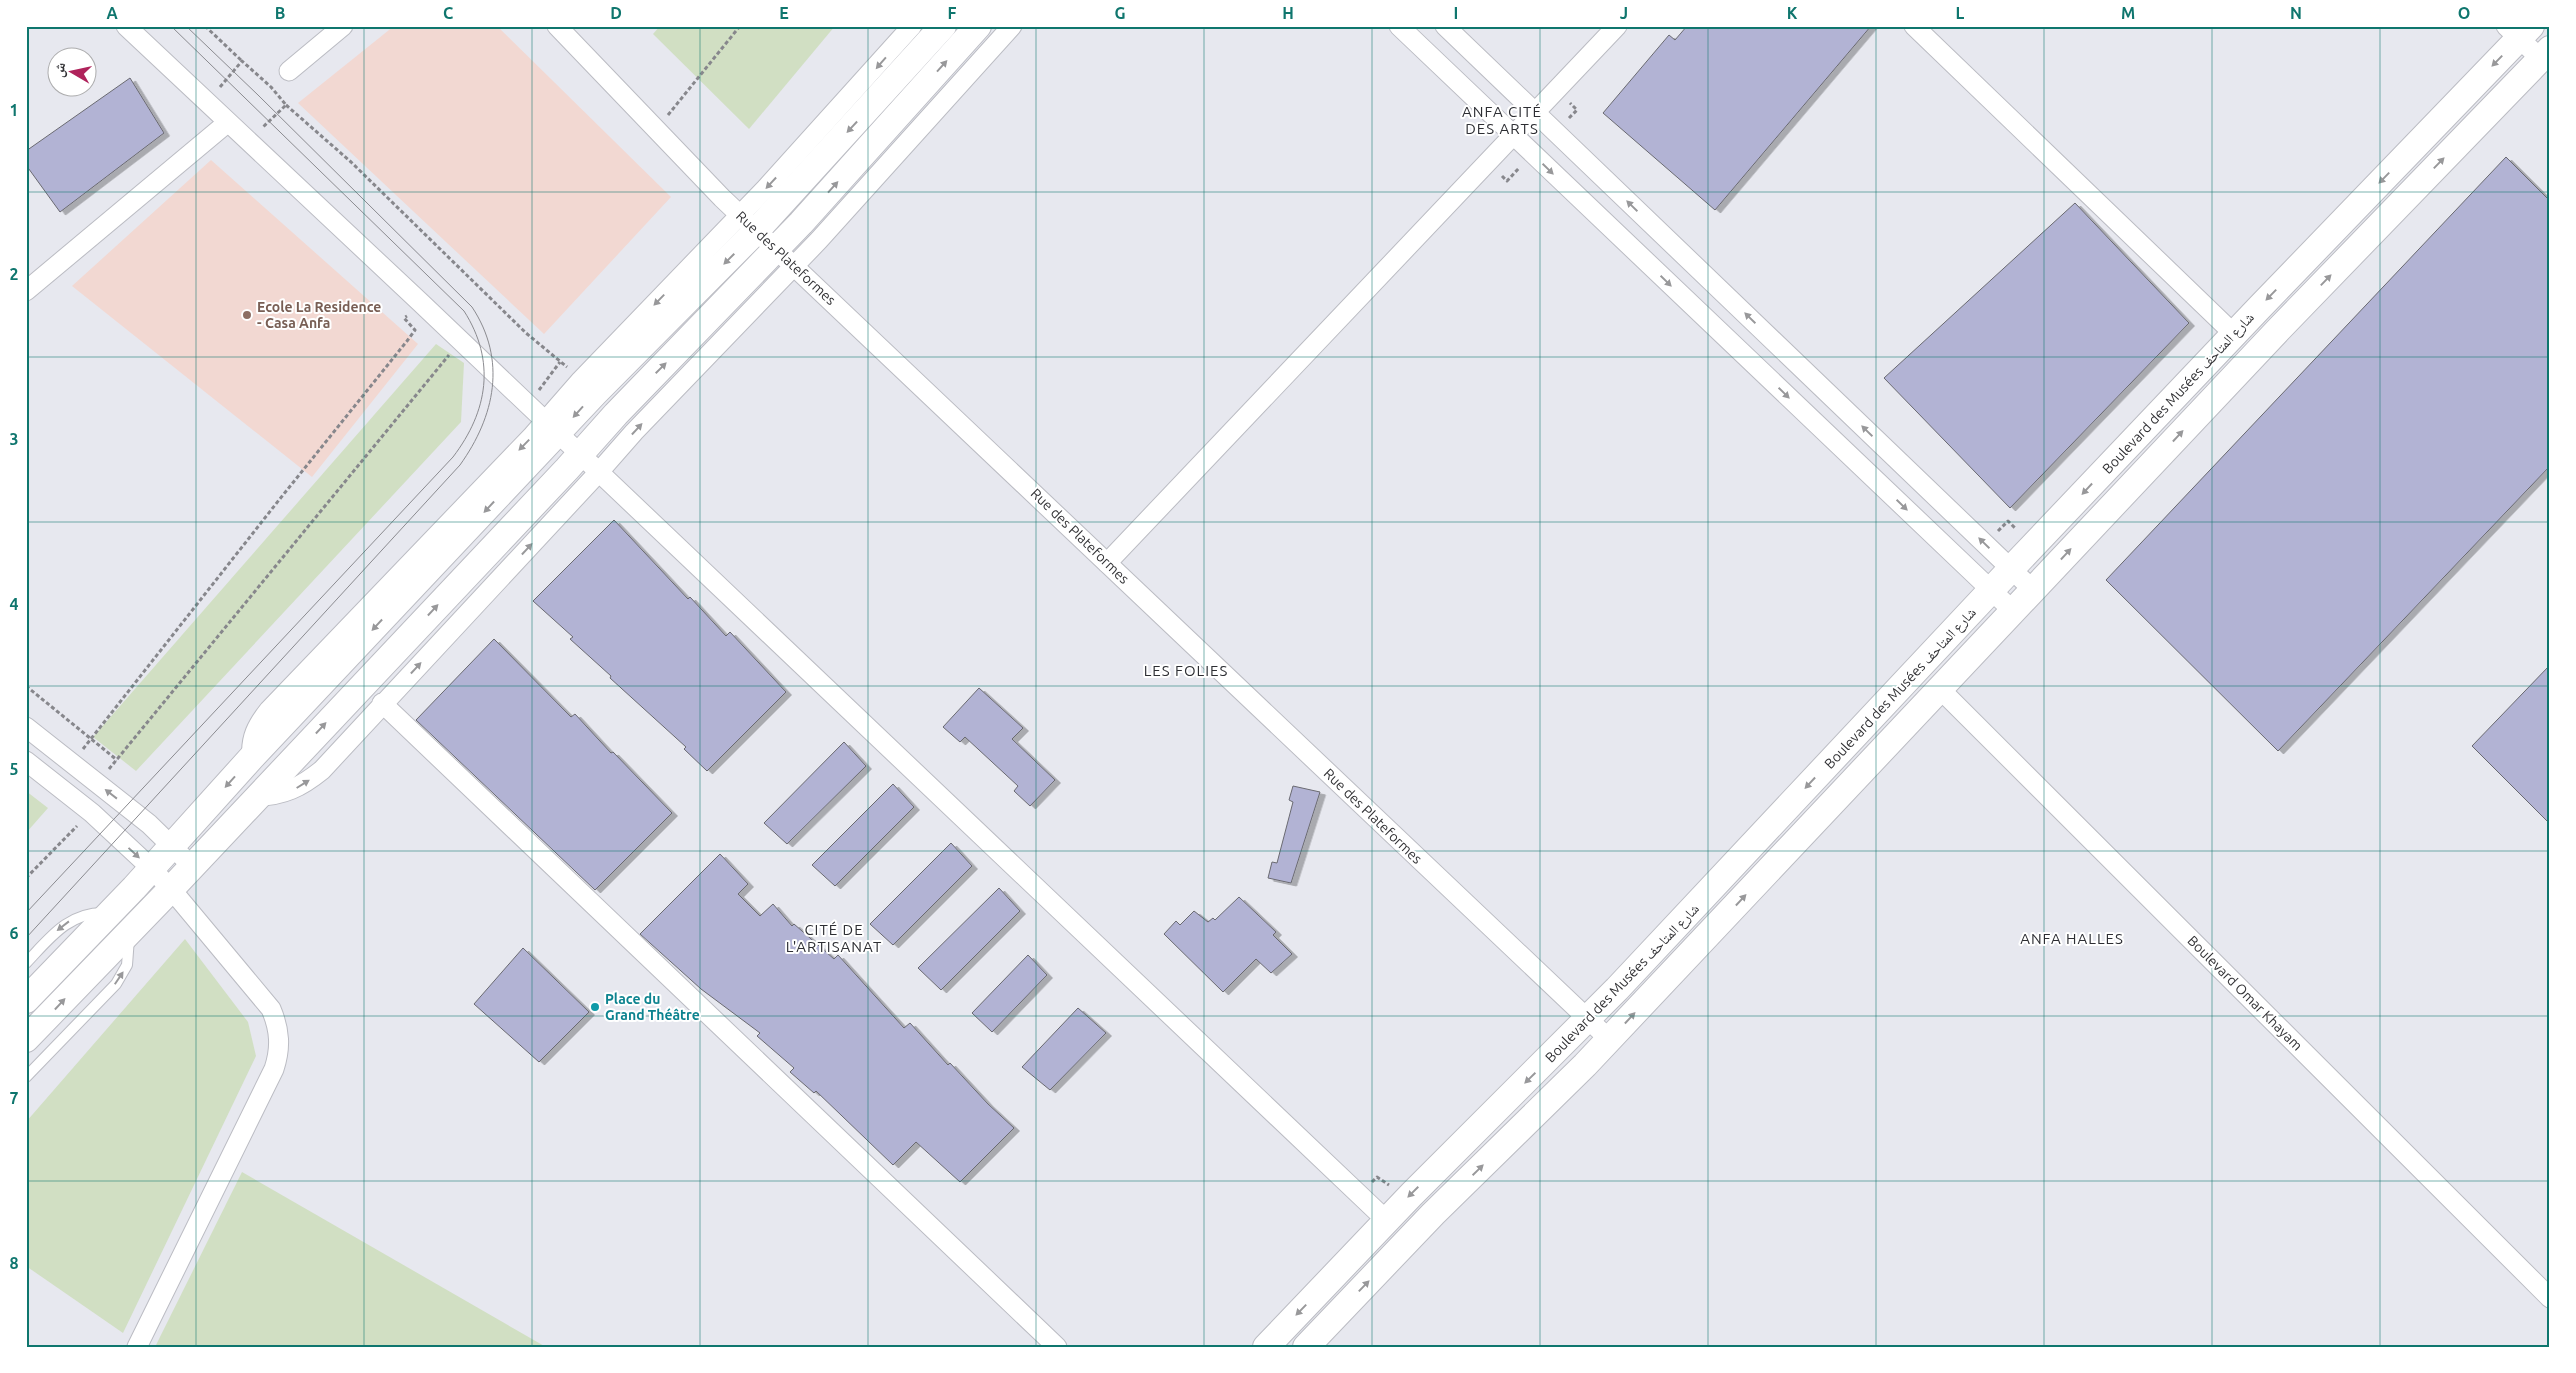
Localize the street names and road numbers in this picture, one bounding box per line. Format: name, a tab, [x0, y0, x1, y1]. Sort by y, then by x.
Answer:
street label: Rue des Plateformes	[733, 208, 839, 308]
street label: Boulevard des Musées شارع المتاحف	[2099, 309, 2258, 478]
street label: Rue des Plateformes	[1028, 485, 1132, 587]
street label: Boulevard des Musées شارع المتاحف	[1821, 604, 1980, 773]
street label: Rue des Plateformes	[1321, 765, 1425, 867]
street label: Boulevard des Musées شارع المتاحف	[1542, 900, 1704, 1067]
street label: Boulevard Omar Khayam	[2184, 932, 2306, 1054]

